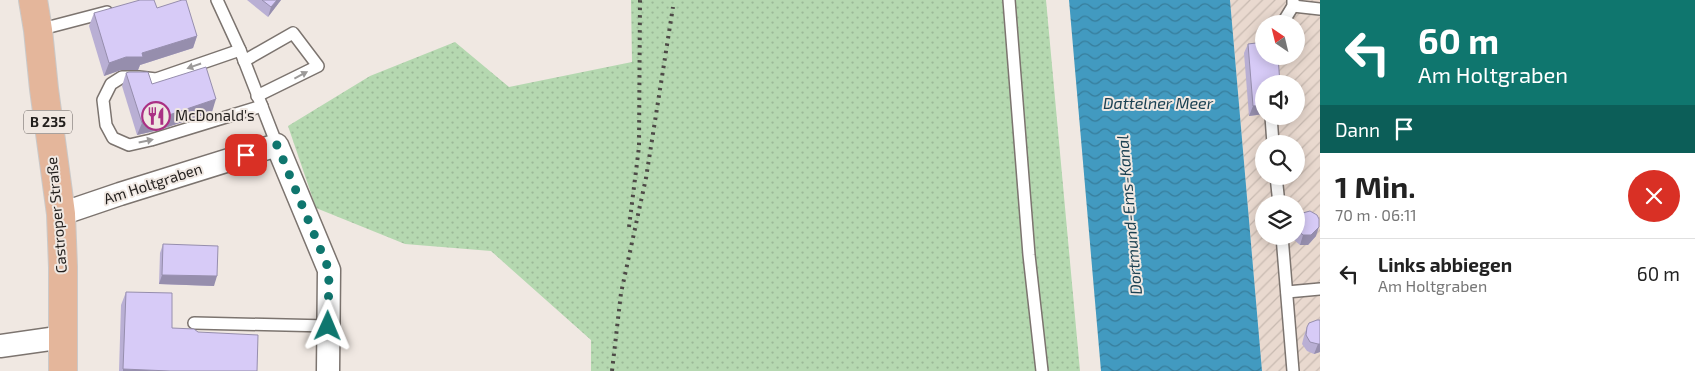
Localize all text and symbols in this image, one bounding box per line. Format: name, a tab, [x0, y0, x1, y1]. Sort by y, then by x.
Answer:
north arrow	[1255, 15, 1305, 65]
map controls	[1255, 15, 1305, 245]
text: 60 m	[1418, 19, 1499, 61]
icon: left	[1335, 20, 1400, 85]
text: Am Holtgraben	[1418, 61, 1568, 87]
one-way arrow	[186, 62, 201, 70]
one-way arrow	[294, 71, 308, 79]
button: sound	[1255, 75, 1305, 125]
water label: Dattelner Meer	[1103, 93, 1214, 112]
restaurant icon: McDonald's	[141, 101, 171, 131]
place label: McDonald's	[175, 106, 255, 124]
road number: B 235	[24, 110, 72, 134]
icon: arrive	[1390, 115, 1418, 143]
text: Dann	[1335, 118, 1380, 141]
pin	[225, 134, 267, 176]
water label: Dortmund-Ems-Kanal	[1112, 134, 1145, 296]
button: search	[1255, 135, 1305, 185]
one-way arrow	[139, 137, 154, 145]
icon: arrive	[232, 141, 260, 169]
street label: Castroper Straße	[42, 156, 70, 274]
street label: Am Holtgraben	[101, 159, 204, 207]
text: 1 Min.	[1335, 168, 1416, 204]
button: close	[1628, 170, 1680, 222]
button: layers	[1255, 195, 1305, 245]
text: 70 m · 06:11	[1335, 205, 1417, 224]
text: Links abbiegen	[1378, 253, 1512, 276]
icon: left	[1335, 260, 1363, 288]
text: 60 m	[1637, 262, 1680, 285]
text: Am Holtgraben	[1378, 276, 1487, 295]
position arrow	[301, 299, 353, 351]

